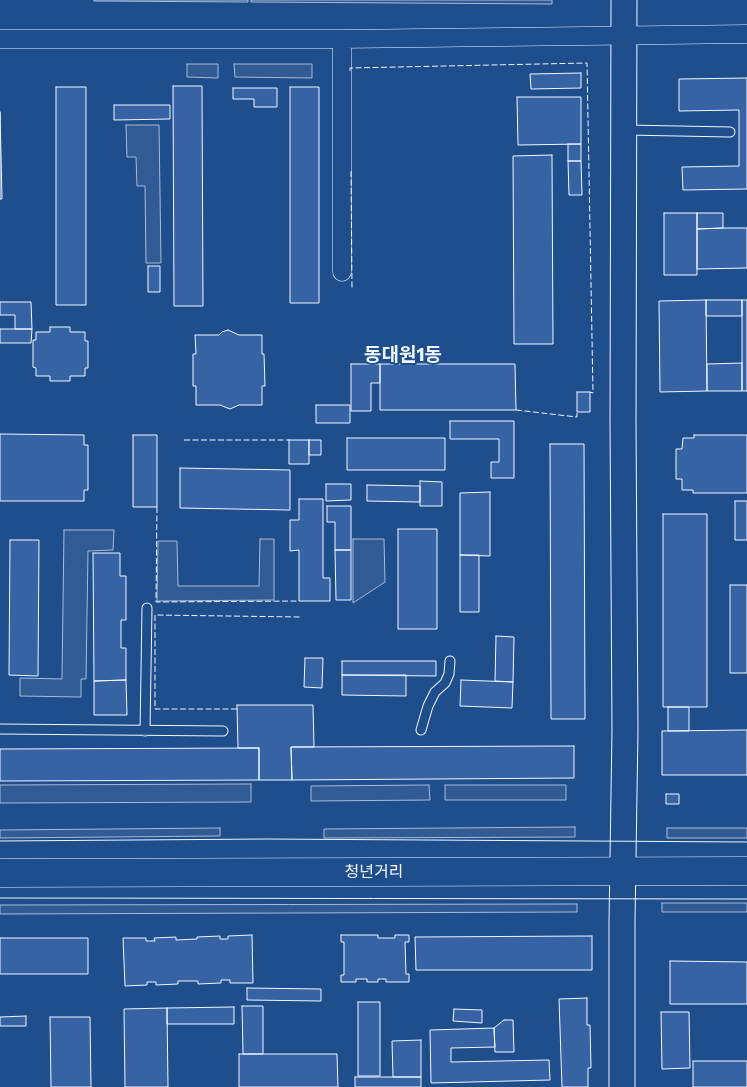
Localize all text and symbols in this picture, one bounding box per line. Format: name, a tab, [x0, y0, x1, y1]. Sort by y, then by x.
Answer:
district label: 동대원1동	[364, 344, 442, 366]
street label: 청년거리	[345, 862, 403, 882]

